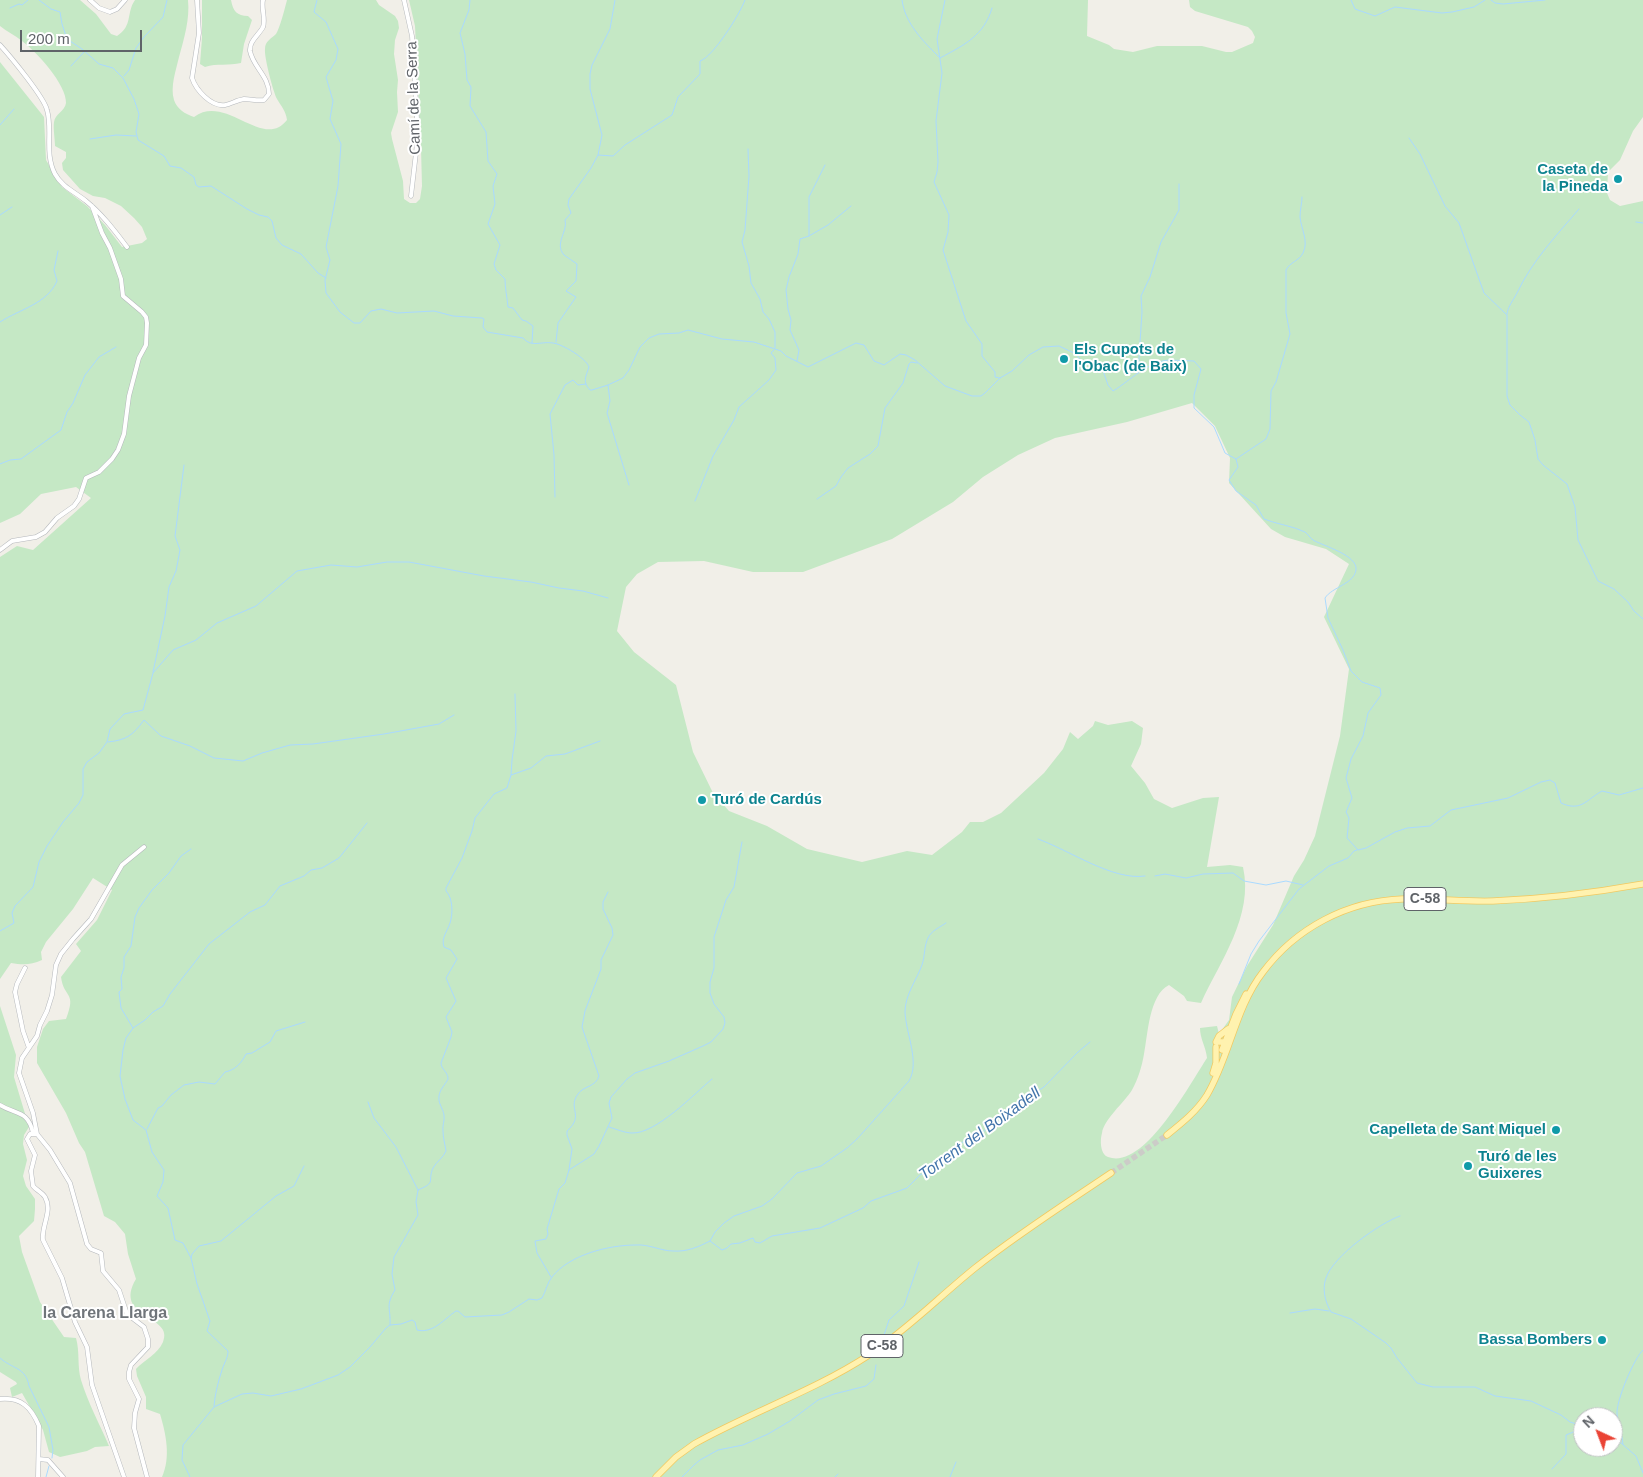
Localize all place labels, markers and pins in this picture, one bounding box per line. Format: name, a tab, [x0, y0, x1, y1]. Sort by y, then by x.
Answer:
place label: Caseta de la Pineda	[1537, 161, 1608, 196]
marker: Caseta de la Pineda	[1612, 173, 1624, 185]
place label: Els Cupots de l'Obac (de Baix)	[1074, 341, 1187, 376]
marker: Els Cupots de l'Obac (de Baix)	[1058, 353, 1070, 365]
place label: Turó de Cardús	[712, 791, 822, 809]
marker: Turó de Cardús	[696, 794, 708, 806]
place label: Capelleta de Sant Miquel	[1369, 1121, 1546, 1139]
marker: Capelleta de Sant Miquel	[1550, 1124, 1562, 1136]
place label: Turó de les Guixeres	[1478, 1148, 1557, 1183]
marker: Turó de les Guixeres	[1462, 1160, 1474, 1172]
place label: Bassa Bombers	[1479, 1331, 1592, 1349]
marker: Bassa Bombers	[1596, 1334, 1608, 1346]

